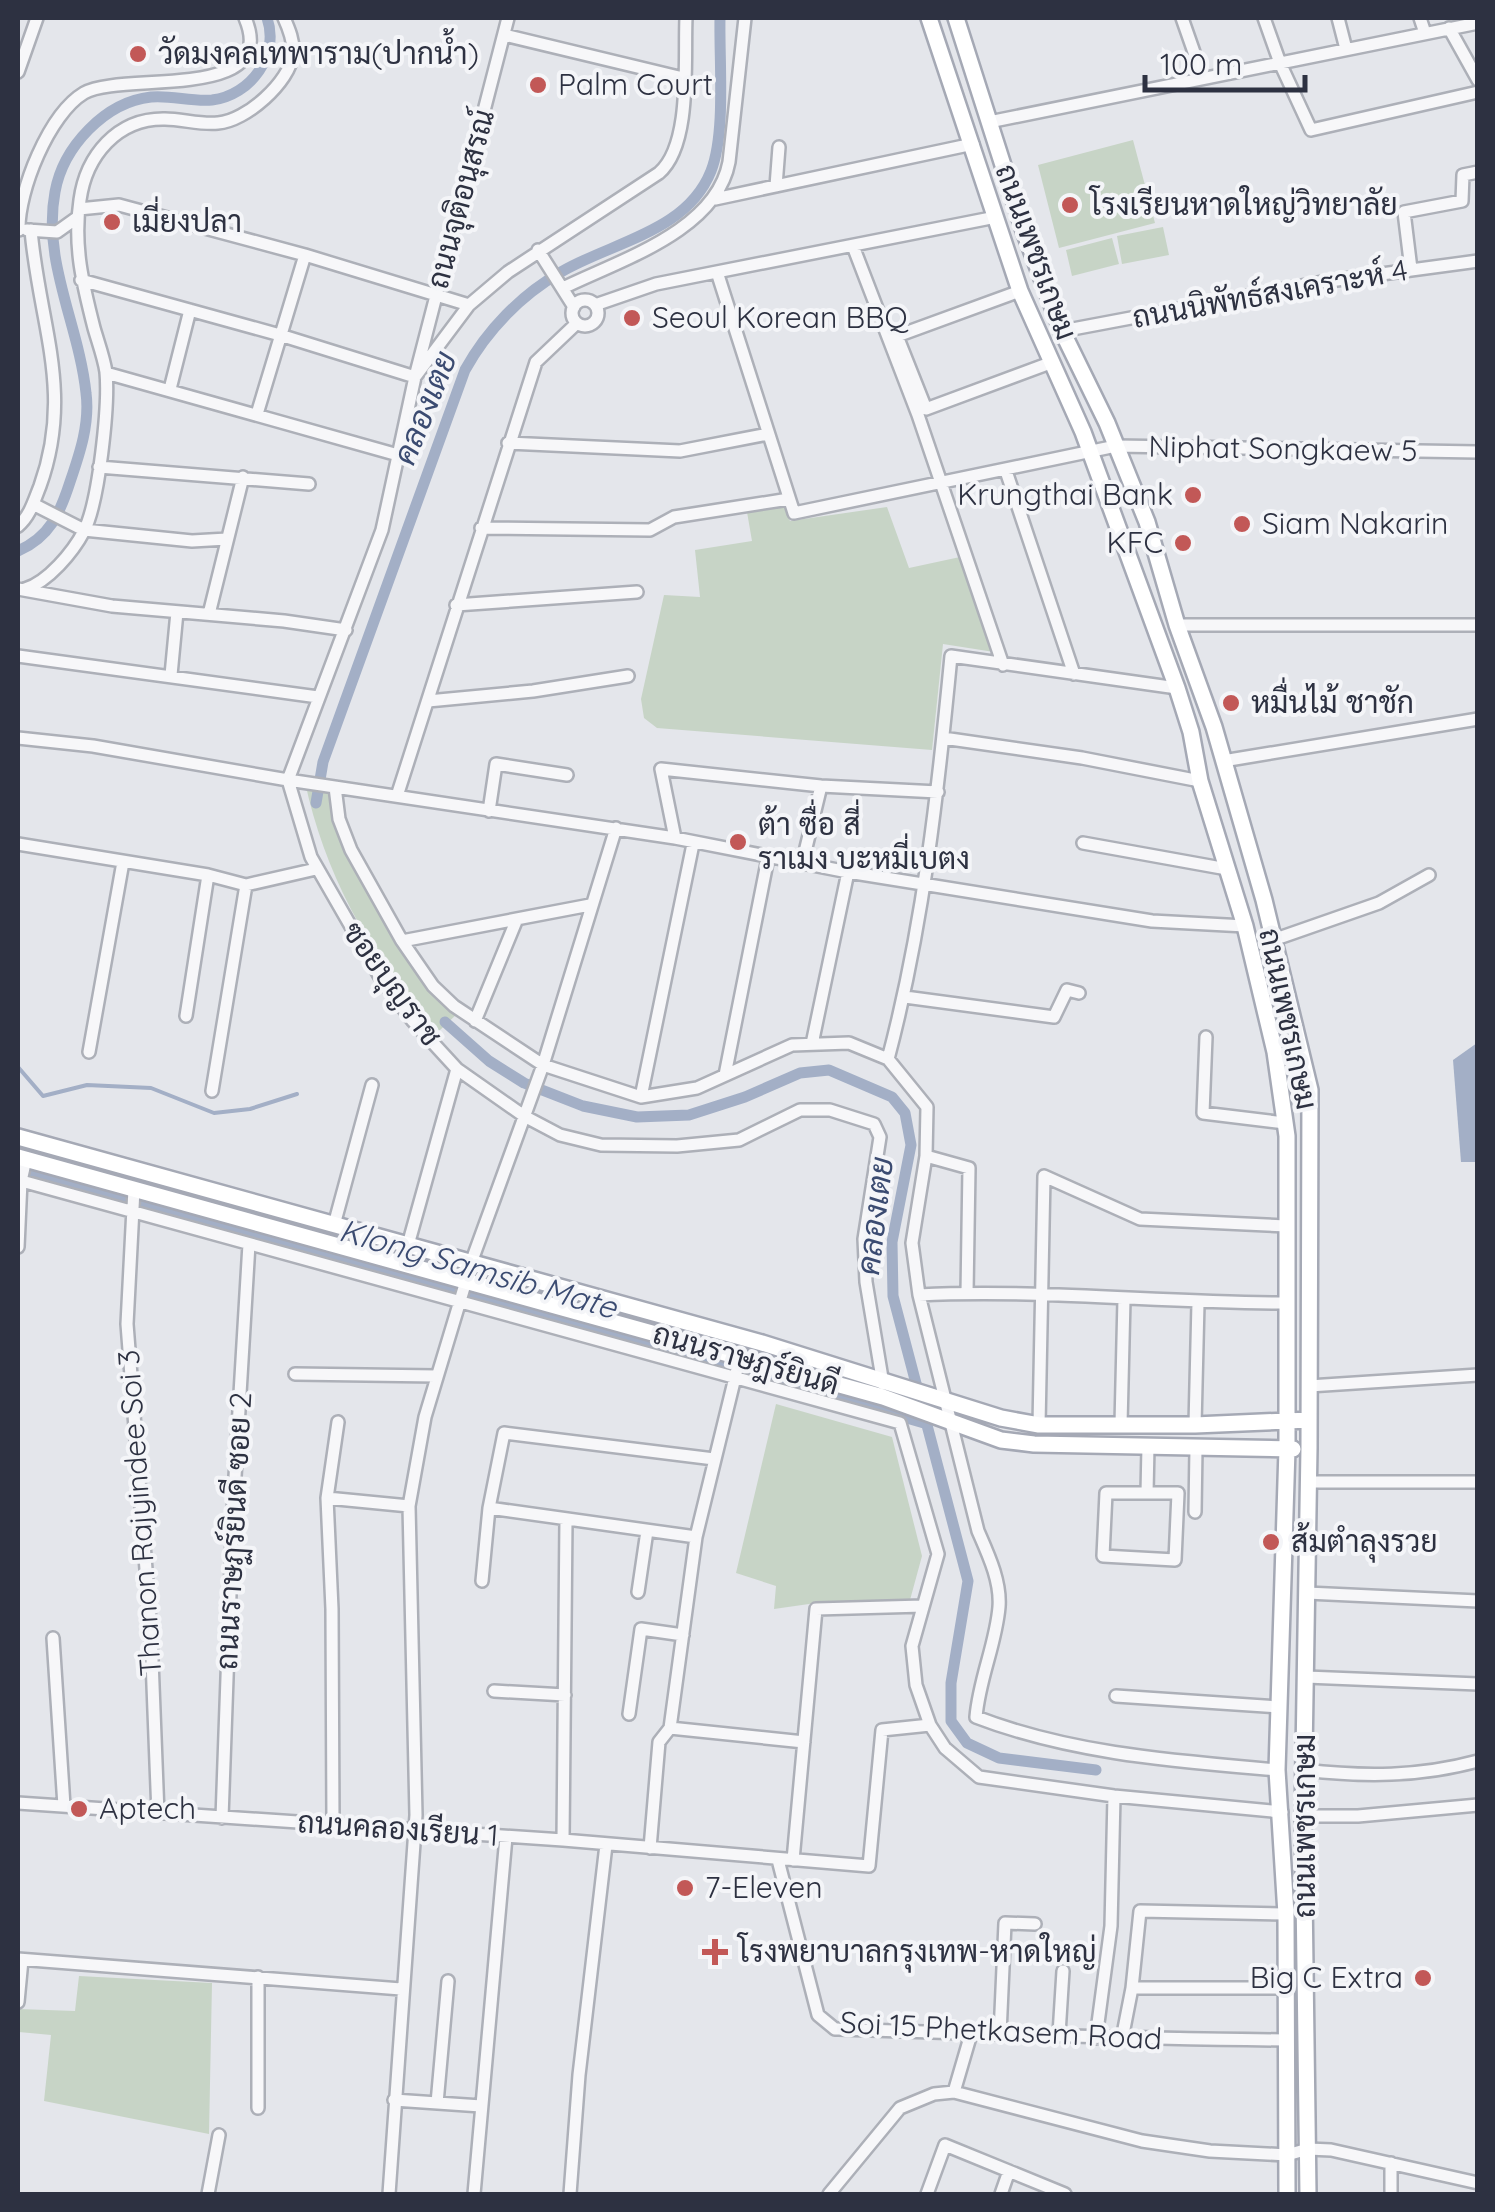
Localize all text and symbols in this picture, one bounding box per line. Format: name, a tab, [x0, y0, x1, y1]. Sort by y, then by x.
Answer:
place label: วัดมงคลเทพาราม(ปากน้ำ)	[158, 27, 479, 72]
scale bar	[1145, 30, 1305, 92]
marker: วัดมงคลเทพาราม(ปากน้ำ)	[127, 43, 149, 65]
text: 100 m	[1160, 45, 1242, 83]
place label: Palm Court	[558, 65, 713, 103]
marker: Palm Court	[527, 74, 549, 96]
street label: ถนนจุติอนุสรณ์	[418, 105, 505, 293]
street label: ถนนเพชรเกษม	[988, 158, 1086, 345]
place label: โรงเรียนหาดใหญ่วิทยาลัย	[1088, 185, 1398, 223]
marker: โรงเรียนหาดใหญ่วิทยาลัย	[1059, 194, 1081, 216]
place label: เมี่ยงปลา	[132, 196, 242, 240]
marker: เมี่ยงปลา	[101, 211, 123, 233]
street label: ถนนนิพัทธ์สงเคราะห์ 4	[1129, 250, 1410, 336]
place label: Seoul Korean BBQ	[652, 298, 909, 336]
marker: Seoul Korean BBQ	[621, 307, 643, 329]
water label: คลองเตย	[383, 345, 465, 470]
street label: Niphat Songkaew 5	[1148, 427, 1418, 469]
place label: Krungthai Bank	[957, 475, 1173, 513]
marker: Krungthai Bank	[1182, 484, 1204, 506]
place label: Siam Nakarin	[1262, 504, 1448, 542]
marker: Siam Nakarin	[1231, 513, 1253, 535]
place label: KFC	[1106, 523, 1163, 561]
marker: KFC	[1172, 532, 1194, 554]
place label: หมื่นไม้ ชาชัก	[1251, 677, 1414, 721]
marker: หมื่นไม้ ชาชัก	[1220, 692, 1242, 714]
place label: ต้า ซื่อ สี่ ราเมง บะหมี่เบตง	[758, 799, 970, 877]
marker: ต้า ซื่อ สี่ ราเมง บะหมี่เบตง	[727, 831, 749, 853]
street label: ซอยบุญราช	[332, 914, 451, 1055]
street label: ถนนเพชรเกษม	[1251, 925, 1327, 1113]
water label: คลองเตย	[847, 1154, 901, 1277]
water label: Klong Samsib Mate	[335, 1209, 623, 1327]
street label: ถนนราษฎร์ยินดี	[648, 1313, 844, 1405]
street label: Thanon Rajyindee Soi 3	[109, 1349, 169, 1678]
street label: ถนนราษฏร์ยินดี ซอย 2	[207, 1391, 261, 1671]
place label: ส้มตำลุงรวย	[1291, 1521, 1438, 1563]
marker: ส้มตำลุงรวย	[1260, 1531, 1282, 1553]
street label: ถนนเพชรเกษม	[1285, 1734, 1323, 1918]
place label: Aptech	[99, 1789, 196, 1827]
marker: Aptech	[68, 1798, 90, 1820]
street label: ถนนคลองเรียน 1	[296, 1802, 500, 1854]
place label: 7-Eleven	[705, 1868, 823, 1906]
marker: 7-Eleven	[674, 1877, 696, 1899]
place label: โรงพยาบาลกรุงเทพ-หาดใหญ่	[736, 1932, 1097, 1973]
marker: โรงพยาบาลกรุงเทพ-หาดใหญ่	[702, 1939, 728, 1965]
place label: Big C Extra	[1250, 1958, 1403, 1996]
marker: Big C Extra	[1412, 1967, 1434, 1989]
street label: Soi 15 Phetkasem Road	[839, 2003, 1163, 2057]

